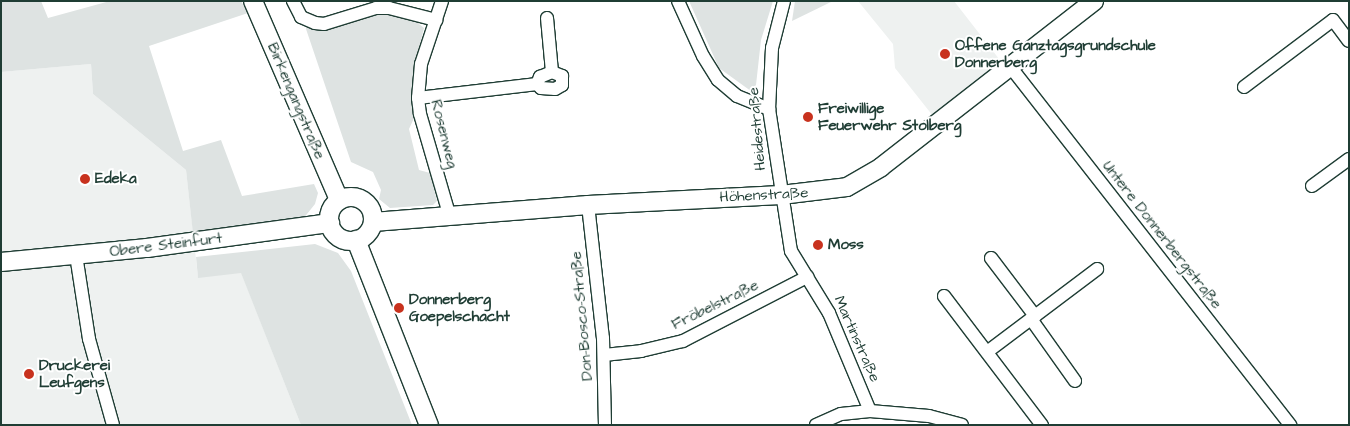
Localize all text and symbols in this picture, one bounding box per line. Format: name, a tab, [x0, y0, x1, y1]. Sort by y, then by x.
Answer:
place label: Offene Ganztagsgrundschule Donnerberg	[955, 36, 1156, 71]
street label: Birkengangstraße	[263, 40, 329, 162]
marker: Offene Ganztagsgrundschule Donnerberg	[939, 48, 951, 60]
street label: Heidestraße	[744, 87, 770, 171]
street label: Rosenweg	[427, 98, 461, 170]
place label: Freiwillige Feuerwehr Stolberg	[818, 99, 962, 134]
marker: Freiwillige Feuerwehr Stolberg	[802, 111, 814, 123]
street label: Untere Donnerbergstraße	[1099, 157, 1225, 313]
place label: Edeka	[95, 170, 137, 188]
marker: Edeka	[79, 173, 91, 185]
street label: Höhenstraße	[719, 184, 809, 206]
street label: Obere Steinfurt	[109, 229, 223, 261]
place label: Moss	[828, 236, 864, 254]
marker: Moss	[812, 239, 824, 251]
street label: Don-Bosco-Straße	[567, 250, 597, 382]
street label: Fröbelstraße	[669, 276, 761, 334]
place label: Donnerberg Goepelschacht	[409, 290, 510, 325]
street label: Martinstraße	[830, 293, 884, 385]
marker: Donnerberg Goepelschacht	[393, 302, 405, 314]
place label: Druckerei Leufgens	[39, 356, 110, 391]
marker: Druckerei Leufgens	[23, 368, 35, 380]

